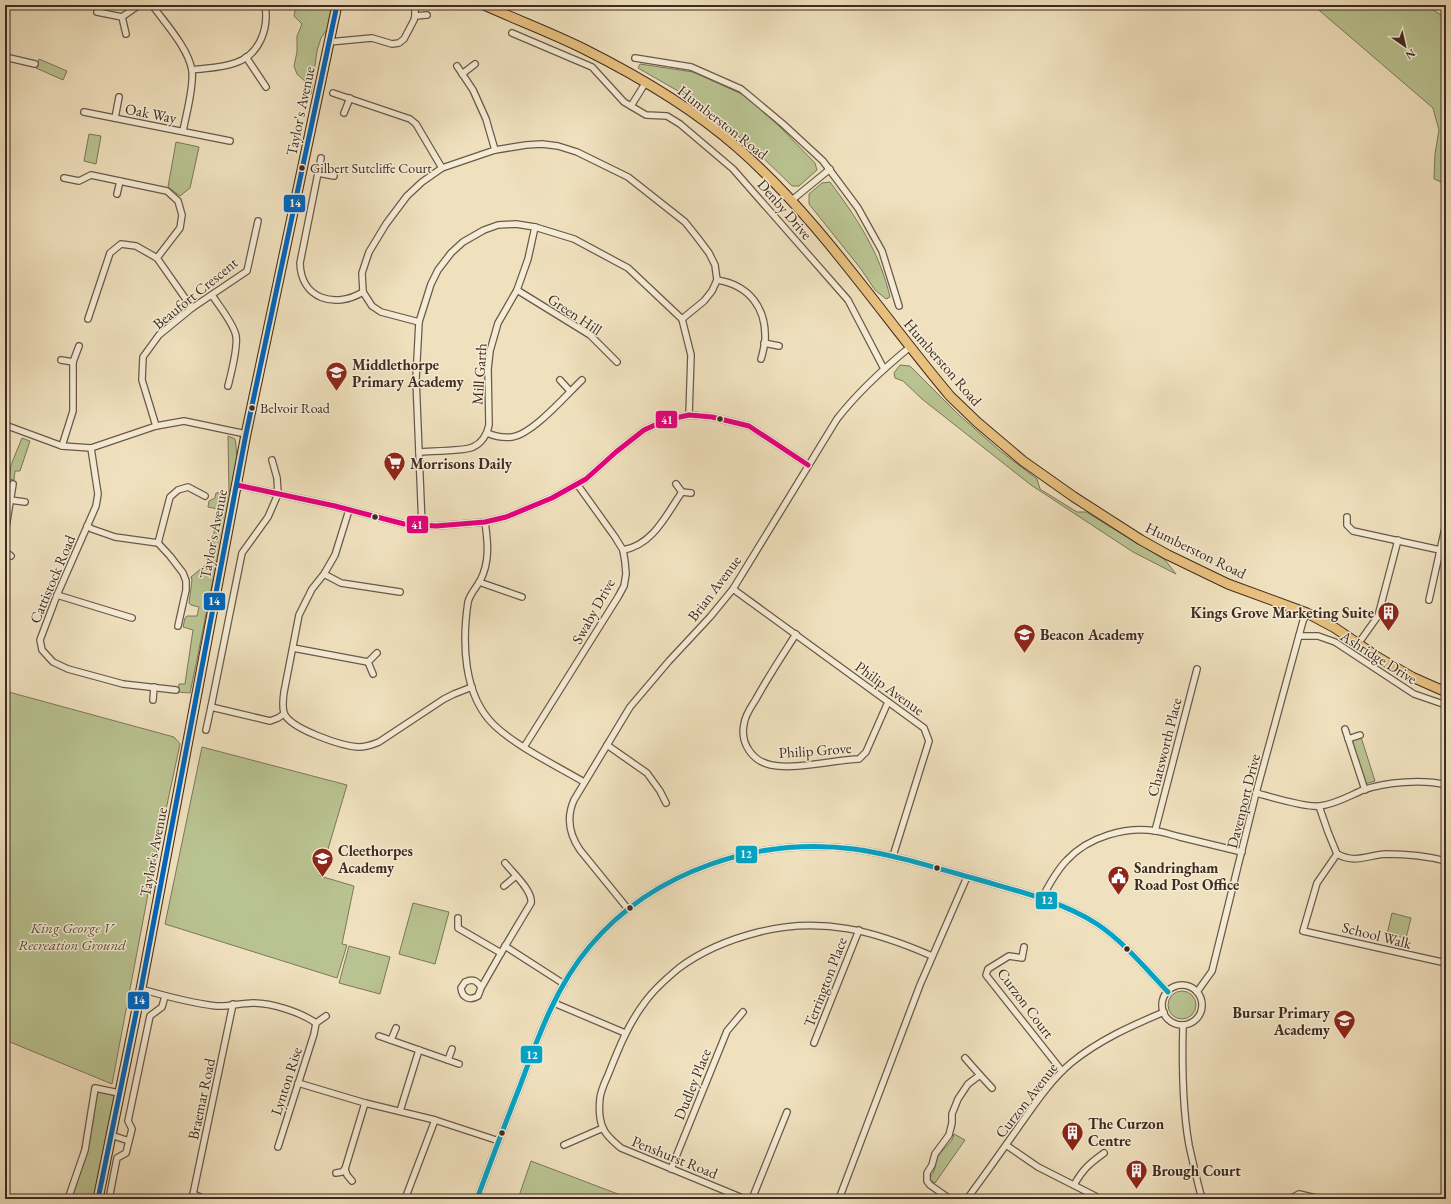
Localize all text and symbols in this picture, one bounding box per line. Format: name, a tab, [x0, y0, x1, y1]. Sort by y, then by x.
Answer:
north arrow	[1385, 26, 1425, 66]
text: N	[1403, 46, 1418, 63]
street label: Taylor's Avenue	[281, 64, 319, 157]
street label: Humberston Road	[674, 81, 772, 163]
street label: Oak Way	[124, 99, 179, 127]
place label: Gilbert Sutcliffe Court	[310, 159, 432, 177]
marker: Gilbert Sutcliffe Court	[297, 163, 307, 173]
street label: Denby Drive	[754, 175, 817, 243]
line badge: 14	[283, 194, 306, 213]
text: 14	[289, 196, 301, 210]
street label: Beaufort Crescent	[149, 253, 242, 333]
street label: Green Hill	[544, 289, 606, 339]
street label: Humberston Road	[900, 314, 986, 410]
street label: Mill Garth	[467, 342, 491, 405]
place label: Middlethorpe Primary Academy	[352, 355, 464, 391]
school or university icon: Middlethorpe Primary Academy	[324, 360, 350, 393]
place label: Belvoir Road	[260, 399, 331, 417]
marker: Belvoir Road	[247, 403, 257, 413]
line badge: 41	[655, 410, 678, 429]
text: 41	[661, 413, 673, 427]
unlabelled marker	[715, 414, 725, 424]
supermarket icon: Morrisons Daily	[381, 450, 407, 483]
place label: Morrisons Daily	[410, 454, 513, 473]
street label: Taylor's Avenue	[195, 487, 231, 580]
unlabelled marker	[370, 512, 380, 522]
line badge: 41	[406, 515, 429, 534]
street label: Humberston Road	[1143, 517, 1250, 583]
text: 41	[411, 518, 423, 532]
street label: Cattistock Road	[25, 532, 79, 626]
street label: Brian Avenue	[683, 551, 745, 625]
street label: Swaby Drive	[567, 575, 619, 647]
line badge: 14	[203, 592, 226, 611]
text: 14	[208, 594, 220, 608]
building icon: Kings Grove Marketing Suite	[1376, 599, 1402, 632]
place label: Kings Grove Marketing Suite	[1190, 603, 1374, 622]
school or university icon: Beacon Academy	[1012, 621, 1038, 654]
place label: Beacon Academy	[1040, 625, 1145, 644]
street label: Ashridge Drive	[1336, 625, 1421, 688]
street label: Philip Avenue	[852, 657, 928, 720]
street label: Chatsworth Place	[1143, 695, 1185, 798]
street label: Philip Grove	[778, 738, 852, 762]
street label: Davenport Drive	[1222, 752, 1264, 850]
street label: Taylor's Avenue	[135, 805, 171, 898]
place label: Cleethorpes Academy	[337, 841, 413, 877]
line badge: 12	[735, 845, 758, 864]
school or university icon: Cleethorpes Academy	[310, 846, 336, 879]
text: 12	[740, 847, 752, 861]
place label: Sandringham Road Post Office	[1134, 858, 1239, 894]
unlabelled marker	[932, 863, 942, 873]
public building icon: Sandringham Road Post Office	[1106, 863, 1132, 896]
line badge: 12	[1035, 891, 1058, 910]
text: 12	[1041, 893, 1053, 907]
unlabelled marker	[625, 903, 635, 913]
street label: School Walk	[1340, 917, 1415, 953]
park label: King George V Recreation Ground	[18, 918, 126, 954]
street label: Terrington Place	[799, 934, 851, 1030]
unlabelled marker	[1122, 944, 1132, 954]
street label: Curzon Court	[993, 964, 1059, 1042]
line badge: 14	[127, 991, 150, 1010]
text: 14	[133, 993, 145, 1007]
place label: Bursar Primary Academy	[1233, 1003, 1331, 1039]
school or university icon: Bursar Primary Academy	[1332, 1008, 1358, 1041]
street label: Lynton Rise	[266, 1044, 306, 1118]
line badge: 12	[520, 1045, 543, 1064]
street label: Dudley Place	[669, 1045, 715, 1122]
text: 12	[526, 1048, 538, 1062]
street label: Braemar Road	[183, 1056, 219, 1141]
street label: Curzon Avenue	[991, 1058, 1061, 1142]
place label: The Curzon Centre	[1088, 1114, 1165, 1150]
building icon: The Curzon Centre	[1059, 1119, 1085, 1152]
unlabelled marker	[497, 1128, 507, 1138]
street label: Penshurst Road	[629, 1131, 721, 1183]
building icon: Brough Court	[1123, 1157, 1149, 1190]
place label: Brough Court	[1152, 1161, 1241, 1180]

